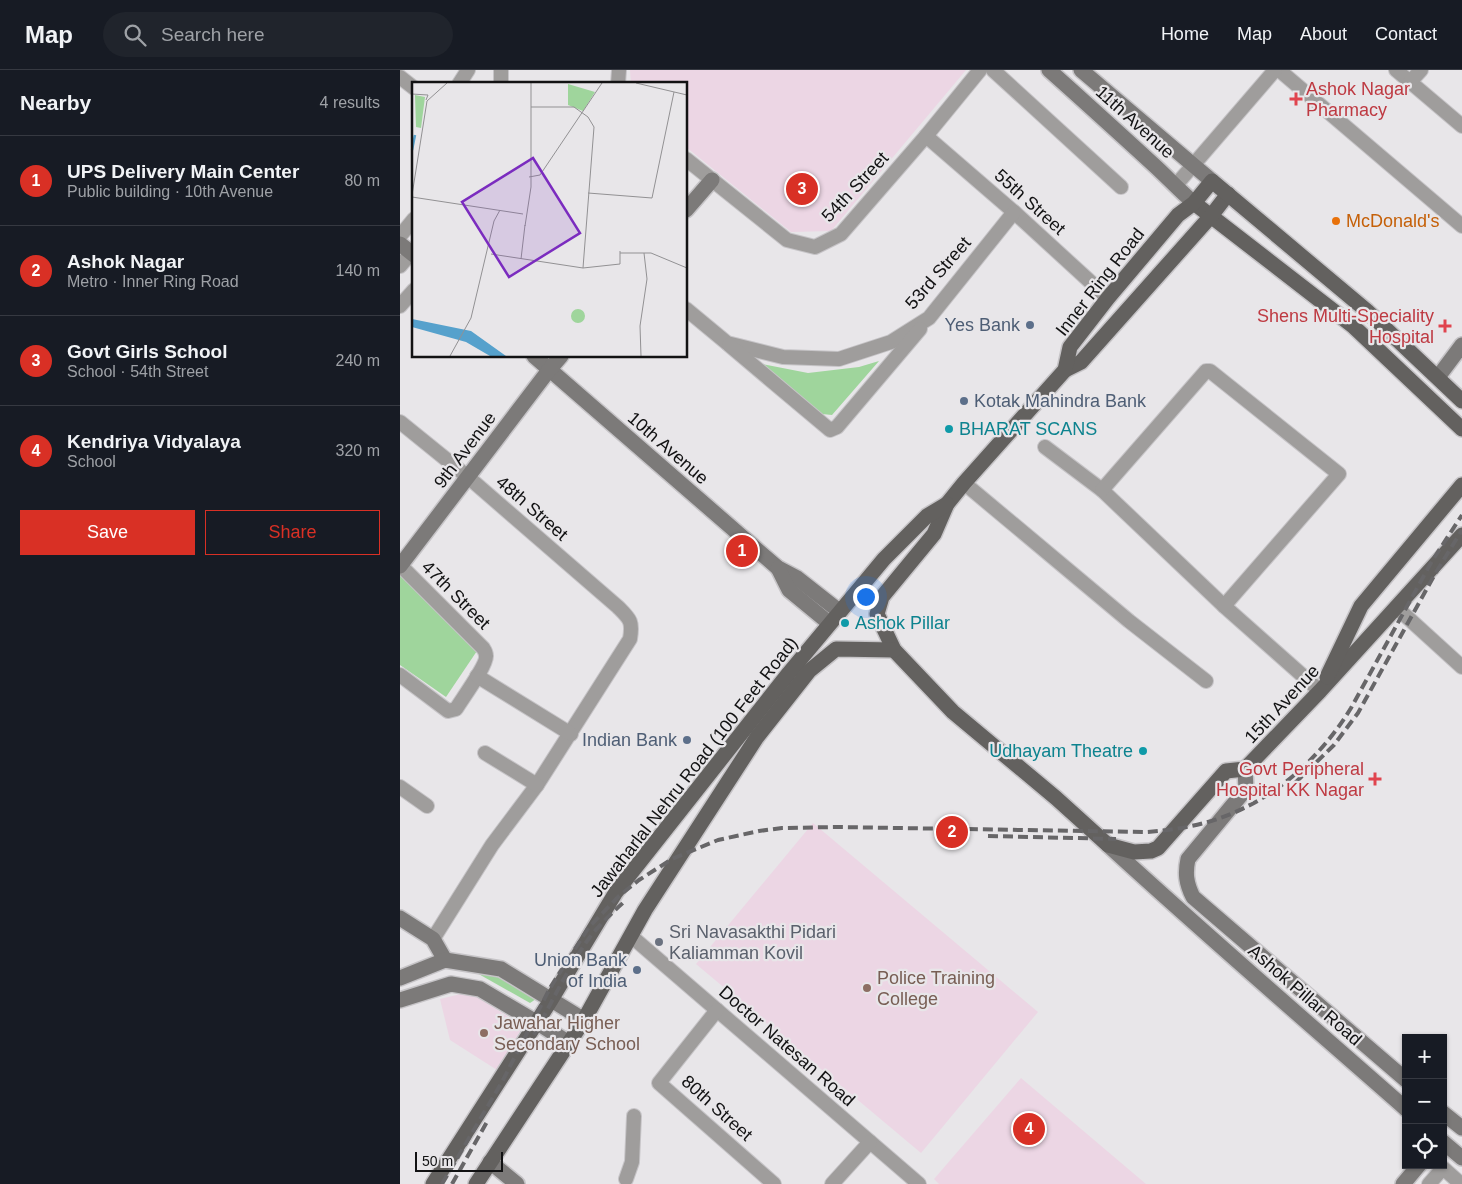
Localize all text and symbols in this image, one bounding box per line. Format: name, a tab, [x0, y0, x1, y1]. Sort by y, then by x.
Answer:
search box	[103, 12, 453, 57]
text: Map	[25, 21, 73, 48]
icon: search	[121, 21, 149, 49]
text: Search here	[161, 24, 265, 45]
text: Home	[1161, 24, 1209, 44]
text: Map	[1237, 24, 1272, 44]
text: About	[1300, 24, 1347, 44]
text: Contact	[1375, 24, 1437, 44]
place label: Ashok Nagar Pharmacy	[1306, 79, 1410, 120]
inset map	[412, 82, 688, 358]
street label: 11th Avenue	[1092, 82, 1178, 162]
text: Nearby	[20, 91, 91, 114]
marker: Ashok Nagar Pharmacy	[1290, 93, 1302, 105]
text: 4 results	[320, 94, 380, 111]
street label: 54th Street	[818, 148, 892, 226]
text: UPS Delivery Main Center	[67, 161, 299, 182]
street label: 55th Street	[991, 165, 1069, 239]
pin: 3	[786, 170, 818, 208]
text: 1	[32, 172, 40, 189]
text: 80 m	[344, 172, 380, 189]
text: Public building · 10th Avenue	[67, 183, 273, 200]
place label: McDonald's	[1346, 211, 1439, 231]
marker: McDonald's	[1330, 215, 1342, 227]
street label: Inner Ring Road	[1052, 224, 1148, 340]
street label: 53rd Street	[901, 233, 975, 313]
text: Ashok Nagar	[67, 251, 184, 272]
text: 2	[32, 262, 40, 279]
text: 140 m	[336, 262, 380, 279]
text: Metro · Inner Ring Road	[67, 273, 239, 290]
place label: Shens Multi-Speciality Hospital	[1257, 306, 1434, 347]
place label: Yes Bank	[945, 315, 1021, 335]
marker: Yes Bank	[1024, 319, 1036, 331]
marker: Shens Multi-Speciality Hospital	[1438, 319, 1452, 333]
text: Govt Girls School	[67, 341, 227, 362]
text: 3	[32, 352, 40, 369]
text: 240 m	[336, 352, 380, 369]
text: School · 54th Street	[67, 363, 208, 380]
place label: Kotak Mahindra Bank	[974, 391, 1147, 411]
marker: Kotak Mahindra Bank	[958, 395, 970, 407]
street label: 9th Avenue	[430, 408, 500, 492]
street label: 10th Avenue	[624, 408, 712, 488]
place label: BHARAT SCANS	[959, 419, 1097, 439]
marker: BHARAT SCANS	[943, 423, 955, 435]
text: Kendriya Vidyalaya	[67, 431, 241, 452]
text: 4	[32, 442, 40, 459]
text: 320 m	[336, 442, 380, 459]
text: School	[67, 453, 116, 470]
street label: 48th Street	[492, 472, 572, 544]
button: Save	[20, 510, 195, 555]
button: Share	[205, 510, 380, 555]
pin: 1	[726, 532, 758, 570]
street label: 47th Street	[418, 557, 494, 633]
your location	[853, 584, 879, 610]
place label: Ashok Pillar	[855, 613, 950, 633]
marker: Ashok Pillar	[839, 617, 851, 629]
street label: Jawaharlal Nehru Road (100 Feet Road)	[586, 633, 802, 901]
street label: 15th Avenue	[1241, 661, 1323, 747]
place label: Indian Bank	[582, 730, 678, 750]
marker: Indian Bank	[681, 734, 693, 746]
place label: Udhayam Theatre	[989, 741, 1133, 761]
marker: Udhayam Theatre	[1137, 745, 1149, 757]
place label: Govt Peripheral Hospital KK Nagar	[1216, 759, 1364, 800]
marker: Govt Peripheral Hospital KK Nagar	[1368, 772, 1382, 786]
pin: 2	[936, 813, 968, 851]
place label: Sri Navasakthi Pidari Kaliamman Kovil	[669, 922, 836, 963]
marker: Sri Navasakthi Pidari Kaliamman Kovil	[653, 936, 665, 948]
street label: Ashok Pillar Road	[1244, 941, 1366, 1049]
place label: Union Bank of India	[534, 950, 628, 991]
marker: Union Bank of India	[631, 964, 643, 976]
place label: Police Training College	[877, 968, 995, 1009]
street label: Doctor Natesan Road	[715, 982, 859, 1110]
marker: Police Training College	[861, 982, 873, 994]
place label: Jawahar Higher Secondary School	[494, 1013, 640, 1054]
marker: Jawahar Higher Secondary School	[478, 1027, 490, 1039]
map controls	[1402, 1034, 1447, 1169]
button: +	[1402, 1034, 1447, 1079]
street label: 80th Street	[678, 1071, 756, 1145]
button: −	[1402, 1079, 1447, 1124]
pin: 4	[1013, 1110, 1045, 1148]
button: locate	[1402, 1124, 1447, 1169]
scale bar	[415, 1149, 502, 1172]
text: 50 m	[422, 1153, 453, 1169]

